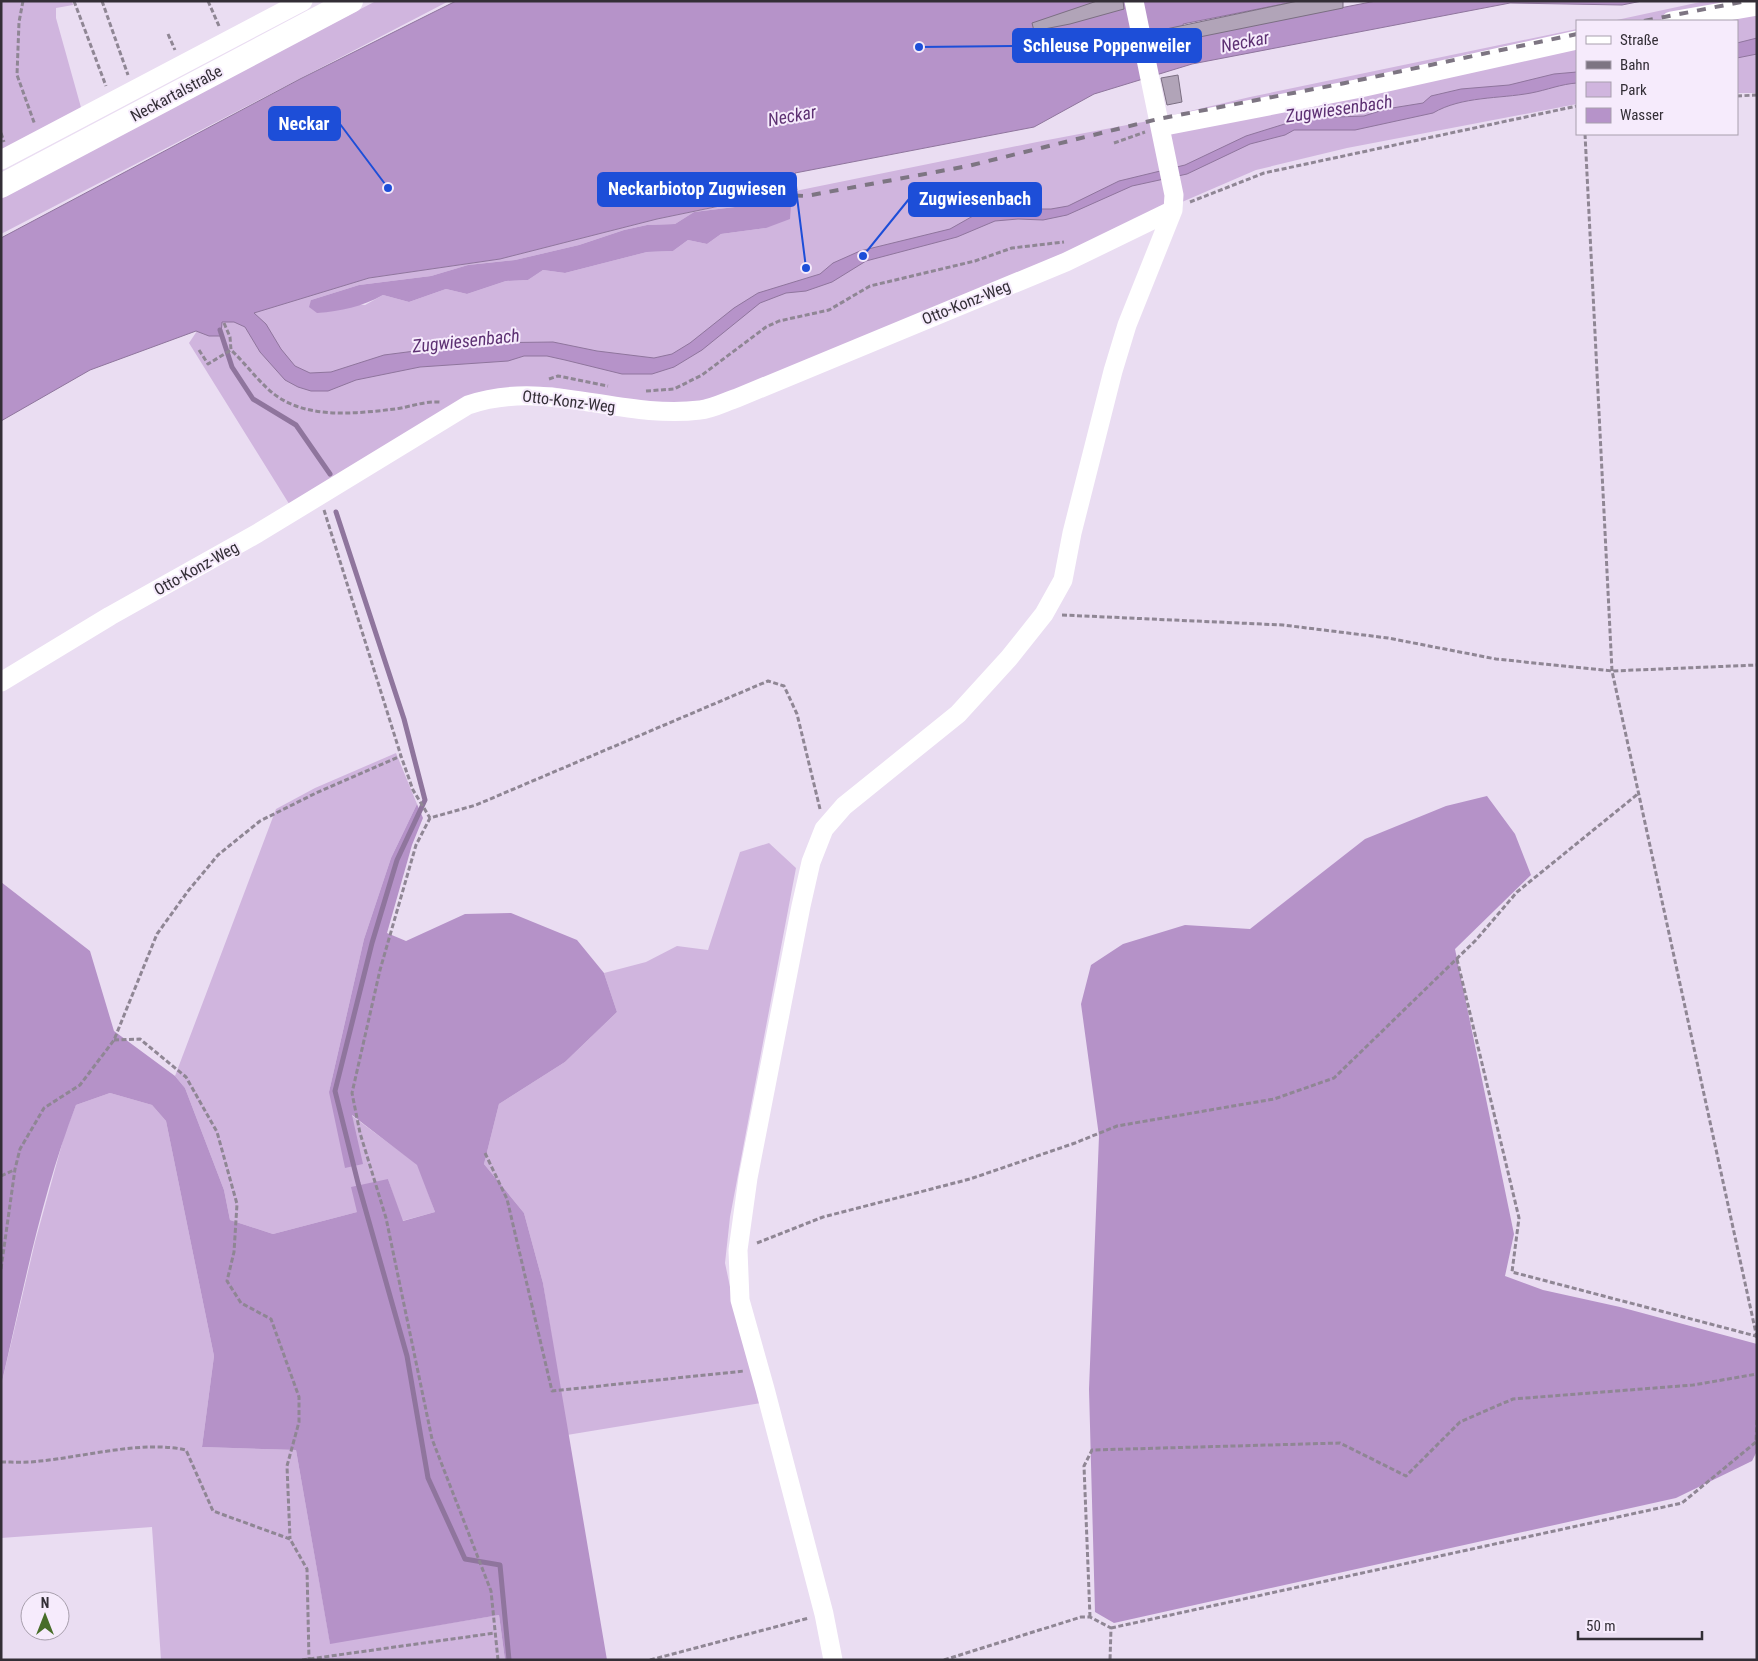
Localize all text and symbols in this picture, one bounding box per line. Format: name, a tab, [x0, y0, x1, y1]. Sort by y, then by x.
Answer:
legend	[1576, 20, 1738, 135]
water label: Neckar	[1219, 26, 1271, 56]
callout: Schleuse Poppenweiler	[1013, 29, 1201, 62]
text: Straße	[1620, 31, 1659, 49]
text: Schleuse Poppenweiler	[1023, 35, 1191, 56]
text: Bahn	[1620, 56, 1650, 74]
street label: Neckartalstraße	[127, 61, 225, 126]
text: Park	[1620, 81, 1647, 99]
water label: Zugwiesenbach	[1283, 91, 1394, 127]
water label: Neckar	[766, 101, 818, 130]
text: Wasser	[1620, 106, 1664, 124]
callout: Neckar	[269, 107, 340, 140]
text: Neckar	[279, 113, 330, 134]
callout: Neckarbiotop Zugwiesen	[598, 173, 796, 206]
text: Neckarbiotop Zugwiesen	[608, 178, 786, 199]
callout: Zugwiesenbach	[909, 183, 1041, 216]
text: Zugwiesenbach	[919, 188, 1031, 209]
street label: Otto-Konz-Weg	[919, 276, 1013, 329]
water label: Zugwiesenbach	[410, 324, 521, 357]
street label: Otto-Konz-Weg	[521, 386, 617, 417]
street label: Otto-Konz-Weg	[151, 537, 242, 599]
north arrow	[20, 1591, 70, 1641]
text: N	[41, 1595, 49, 1611]
scale bar	[1578, 1608, 1702, 1640]
text: 50 m	[1586, 1617, 1616, 1635]

